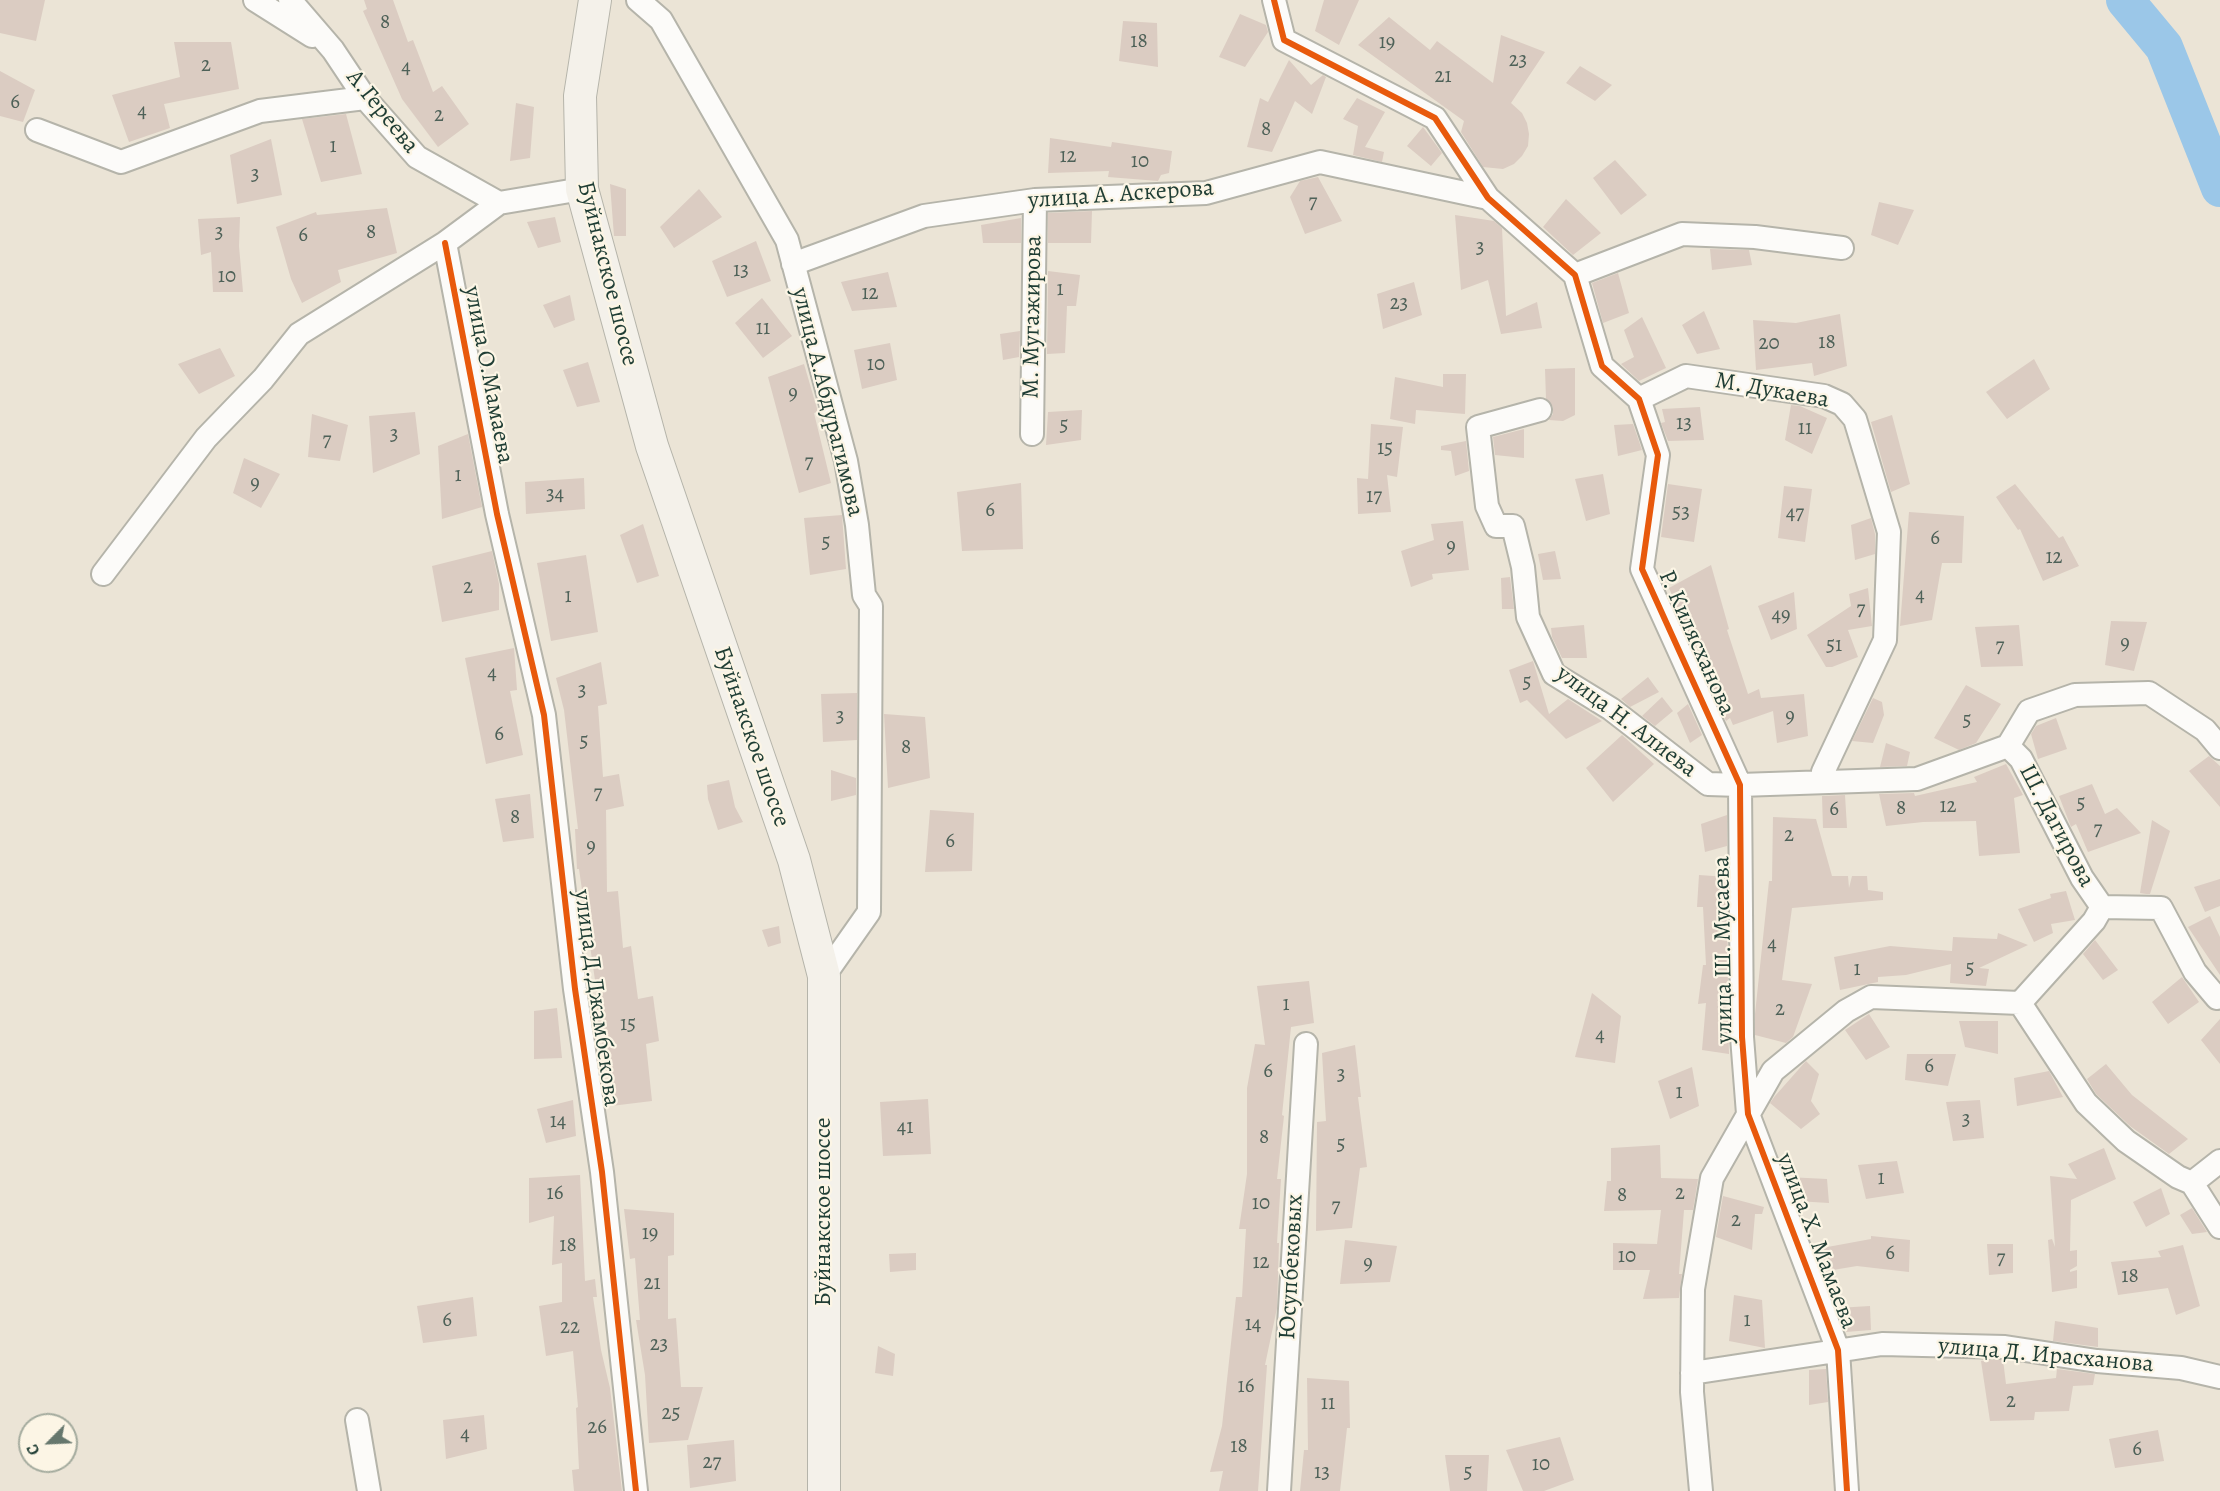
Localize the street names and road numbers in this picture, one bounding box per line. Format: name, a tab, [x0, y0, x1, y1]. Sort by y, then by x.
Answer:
street label: A.Гереева	[340, 64, 424, 160]
street label: улица А. Аскерова	[1027, 174, 1215, 216]
street label: Буйнакское шоссе	[570, 179, 644, 369]
street label: М. Мугажирова	[1017, 235, 1049, 399]
street label: улица О.Мамаева	[457, 284, 519, 466]
street label: улица А.Абдурагимова	[785, 285, 869, 519]
street label: М. Дукаева	[1713, 367, 1831, 415]
street label: Р. Килясханова	[1651, 566, 1741, 720]
street label: Буйнакское шоссе	[707, 643, 795, 831]
street label: улица Н. Алиева	[1550, 660, 1702, 784]
street label: Ш. Дагирова	[2012, 760, 2100, 892]
street label: улица Ш. Мусаева	[1708, 856, 1740, 1044]
street label: улица Д.Джамбекова	[567, 888, 625, 1108]
street label: Буйнакское шоссе	[810, 1117, 838, 1307]
street label: улица Х. Мамаева	[1769, 1149, 1863, 1333]
street label: Юсупбековых	[1274, 1193, 1310, 1341]
street label: улица Д. Ирасханова	[1937, 1332, 2155, 1380]

